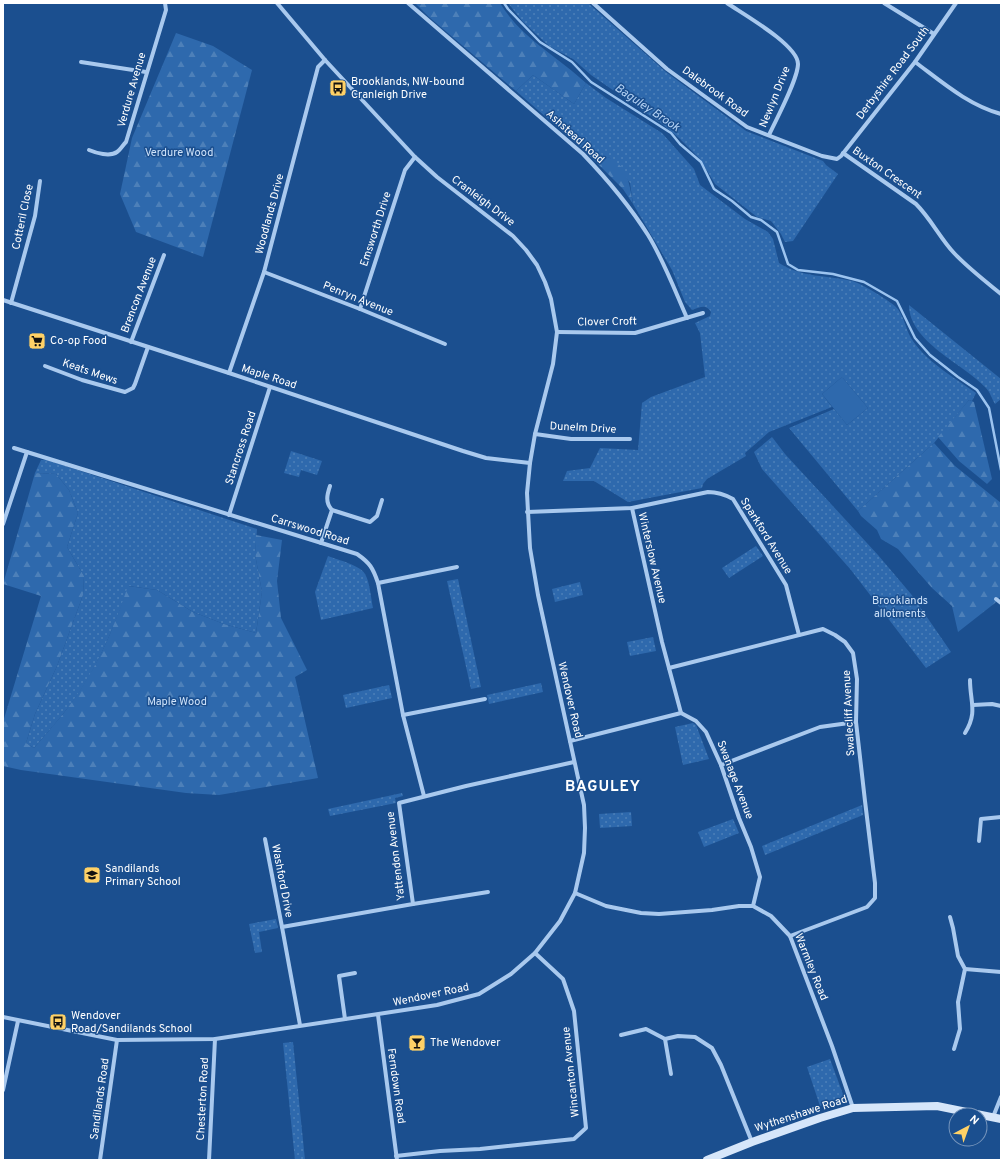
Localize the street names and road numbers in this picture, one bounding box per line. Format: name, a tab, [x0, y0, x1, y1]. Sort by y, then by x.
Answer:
street label: Derbyshire Road South	[853, 24, 933, 122]
street label: Verdure Avenue	[115, 51, 149, 129]
street label: Dalebrook Road	[679, 63, 751, 121]
street label: Newlyn Drive	[756, 64, 794, 130]
street label: Ashstead Road	[543, 107, 607, 167]
street label: Buxton Crescent	[849, 144, 925, 202]
street label: Woodlands Drive	[252, 172, 288, 256]
street label: Cranleigh Drive	[448, 173, 518, 229]
street label: Cotteril Close	[9, 183, 37, 251]
street label: Emsworth Drive	[357, 190, 395, 268]
street label: Brencon Avenue	[118, 255, 160, 335]
street label: Penryn Avenue	[321, 279, 395, 320]
street label: Clover Croft	[577, 314, 637, 330]
street label: Keats Mews	[60, 356, 120, 388]
street label: Maple Road	[239, 361, 299, 393]
street label: Stancross Road	[222, 409, 260, 487]
street label: Dunelm Drive	[549, 419, 617, 437]
street label: Sparkford Avenue	[737, 495, 795, 577]
street label: Carrswood Road	[269, 511, 351, 549]
street label: Winterslow Avenue	[635, 511, 669, 605]
street label: Wendover Road	[554, 661, 586, 739]
street label: Swalecliff Avenue	[840, 669, 858, 756]
street label: Swanage Avenue	[714, 739, 756, 821]
street label: Yattendon Avenue	[384, 811, 408, 901]
street label: Washford Drive	[268, 843, 296, 919]
street label: Warmley Road	[791, 932, 831, 1002]
street label: Wendover Road	[392, 980, 470, 1010]
street label: Wincanton Avenue	[559, 1026, 583, 1118]
street label: Ferndown Road	[384, 1047, 408, 1125]
street label: Sandilands Road	[87, 1057, 113, 1141]
street label: Chesterton Road	[194, 1057, 212, 1141]
street label: Wythenshawe Road	[753, 1092, 849, 1136]

